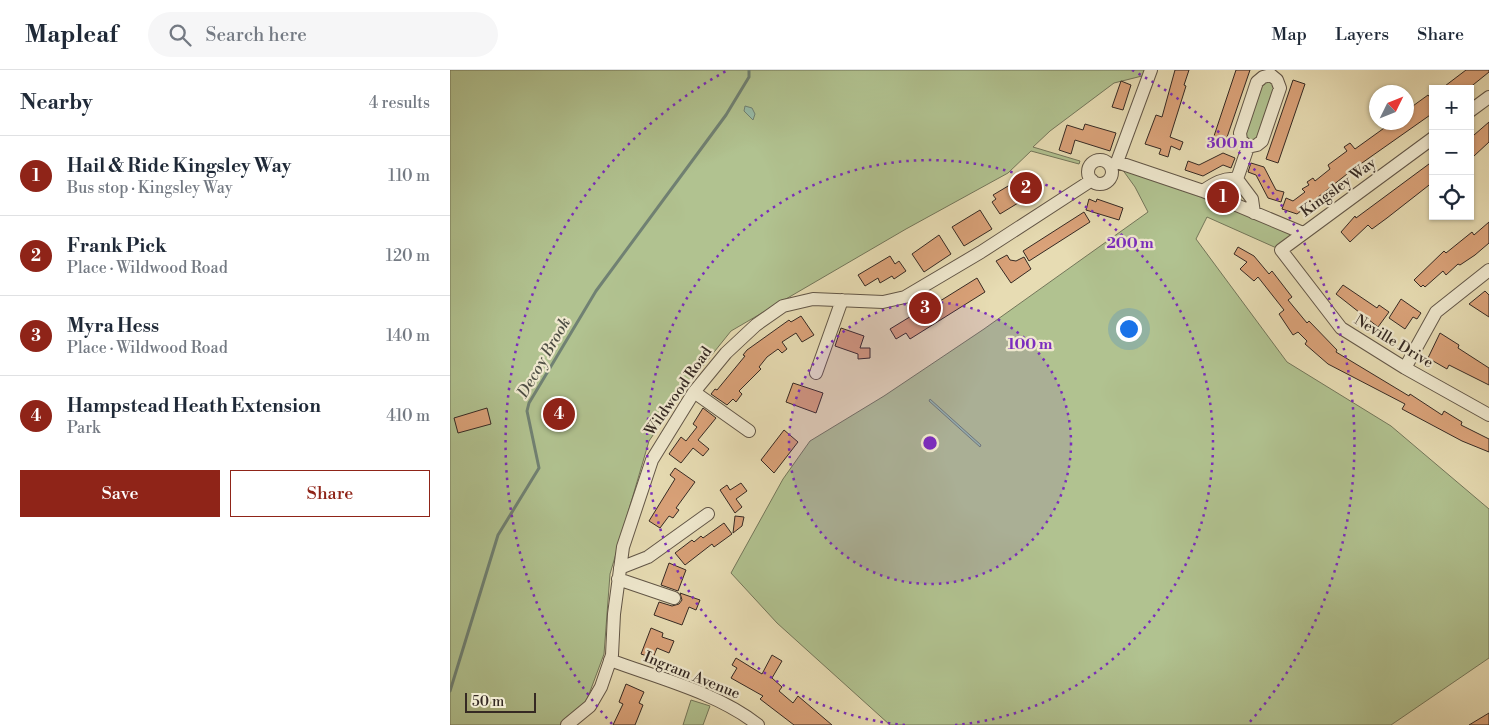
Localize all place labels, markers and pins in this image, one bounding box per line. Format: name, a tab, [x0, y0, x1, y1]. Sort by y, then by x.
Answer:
pin: 2	[1010, 169, 1042, 207]
pin: 1	[1207, 178, 1239, 216]
pin: 3	[909, 289, 941, 327]
pin: 4	[543, 395, 575, 433]
centre of rings	[921, 434, 939, 452]

